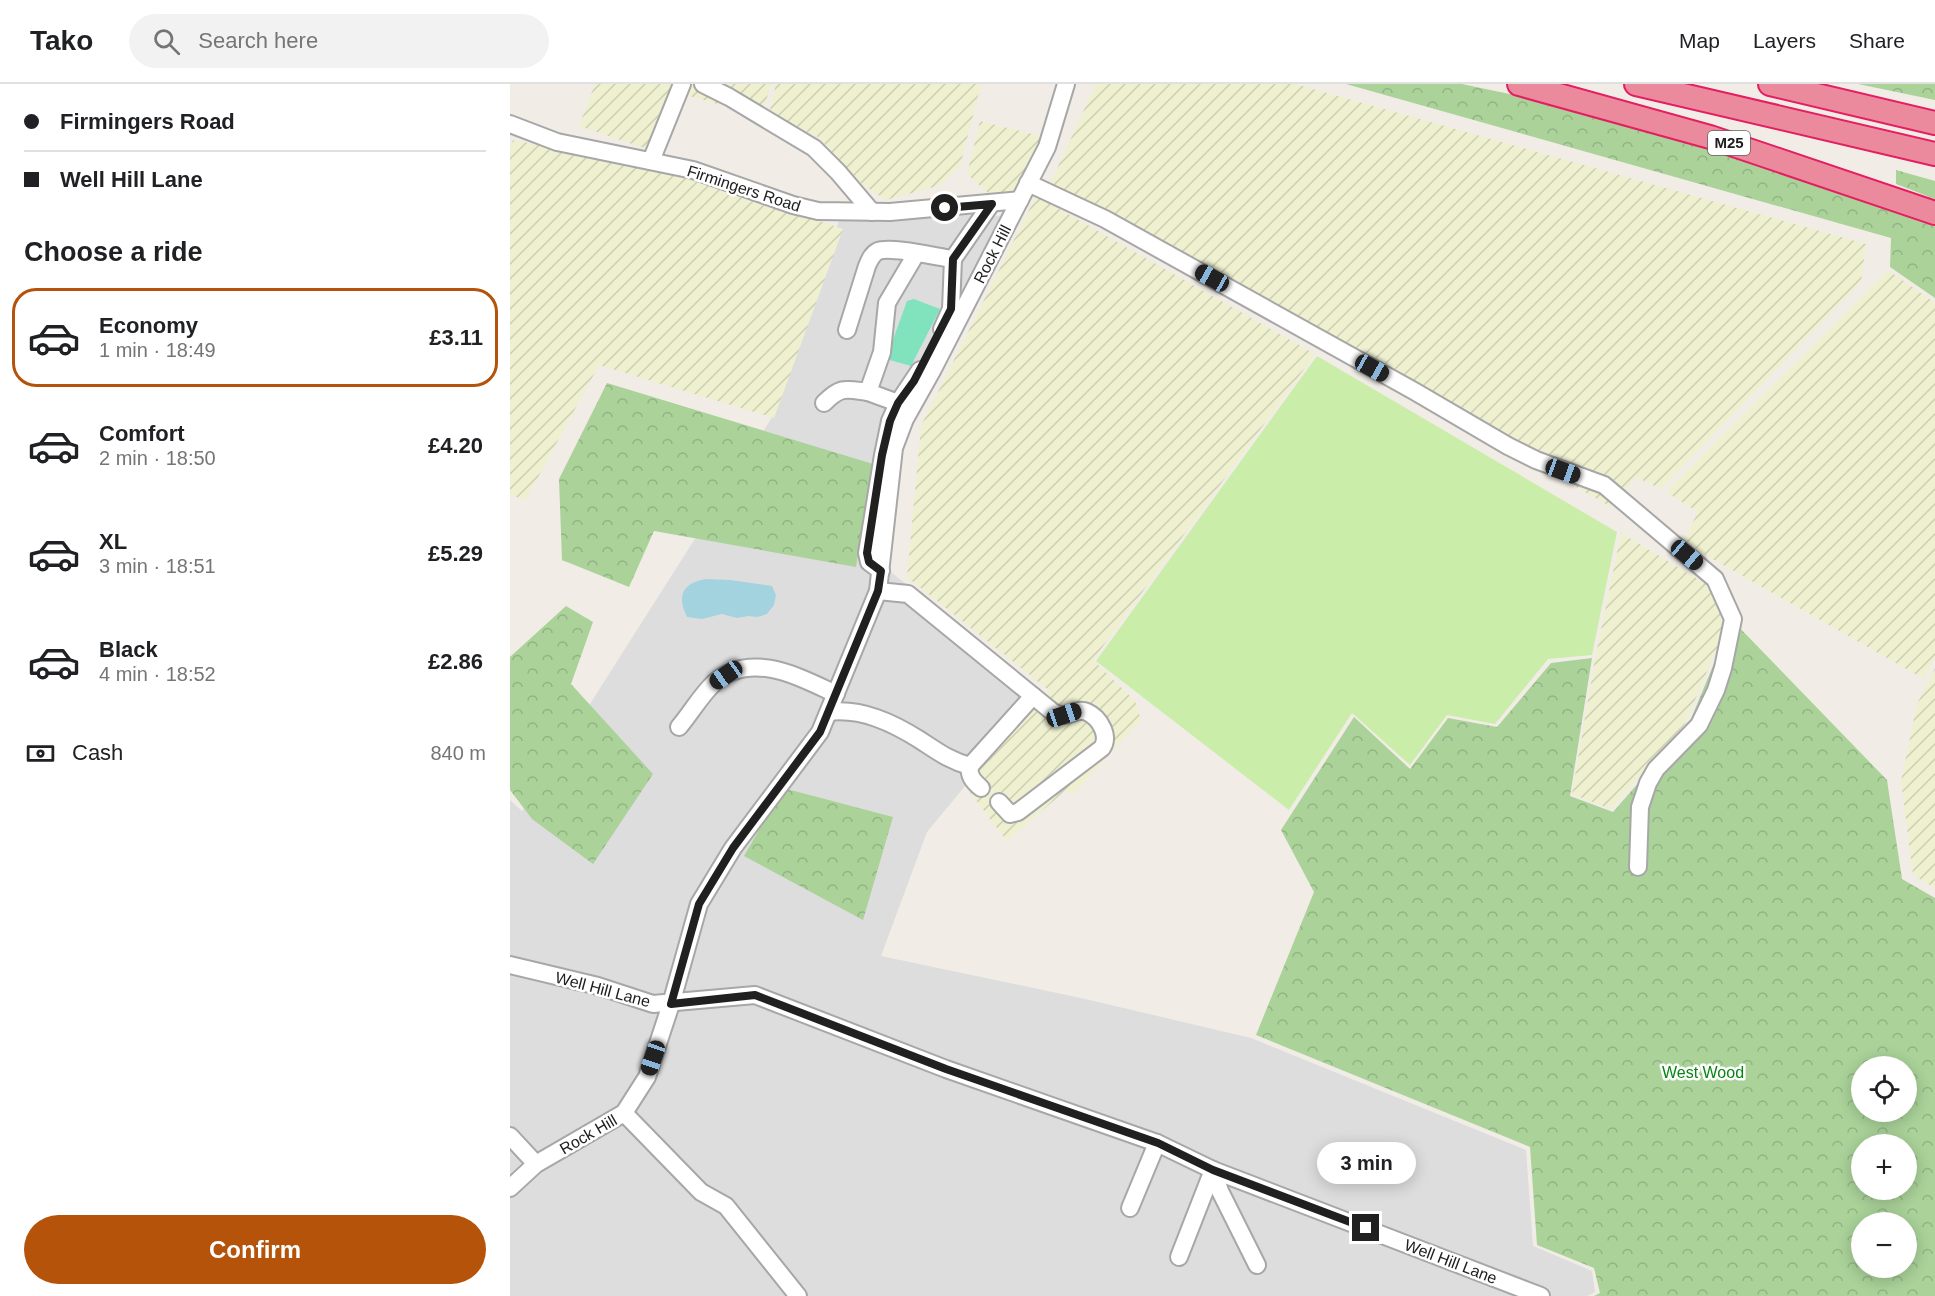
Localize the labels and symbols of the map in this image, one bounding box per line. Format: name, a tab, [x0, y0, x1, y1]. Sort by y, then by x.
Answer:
road number: M25	[1708, 131, 1750, 155]
street label: Firmingers Road	[685, 162, 803, 215]
route start	[931, 194, 958, 221]
street label: Rock Hill	[971, 222, 1014, 286]
car	[1192, 261, 1232, 295]
car	[1352, 351, 1392, 385]
car	[1543, 456, 1583, 486]
car	[1667, 537, 1707, 573]
car	[706, 657, 746, 693]
car	[1044, 701, 1084, 729]
street label: Well Hill Lane	[554, 969, 652, 1010]
car	[639, 1038, 667, 1078]
park label: West Wood	[1662, 1064, 1744, 1081]
street label: Rock Hill	[557, 1111, 620, 1158]
callout: 3 min	[1316, 1141, 1416, 1183]
route end	[1352, 1214, 1379, 1241]
street label: Well Hill Lane	[1402, 1236, 1499, 1287]

